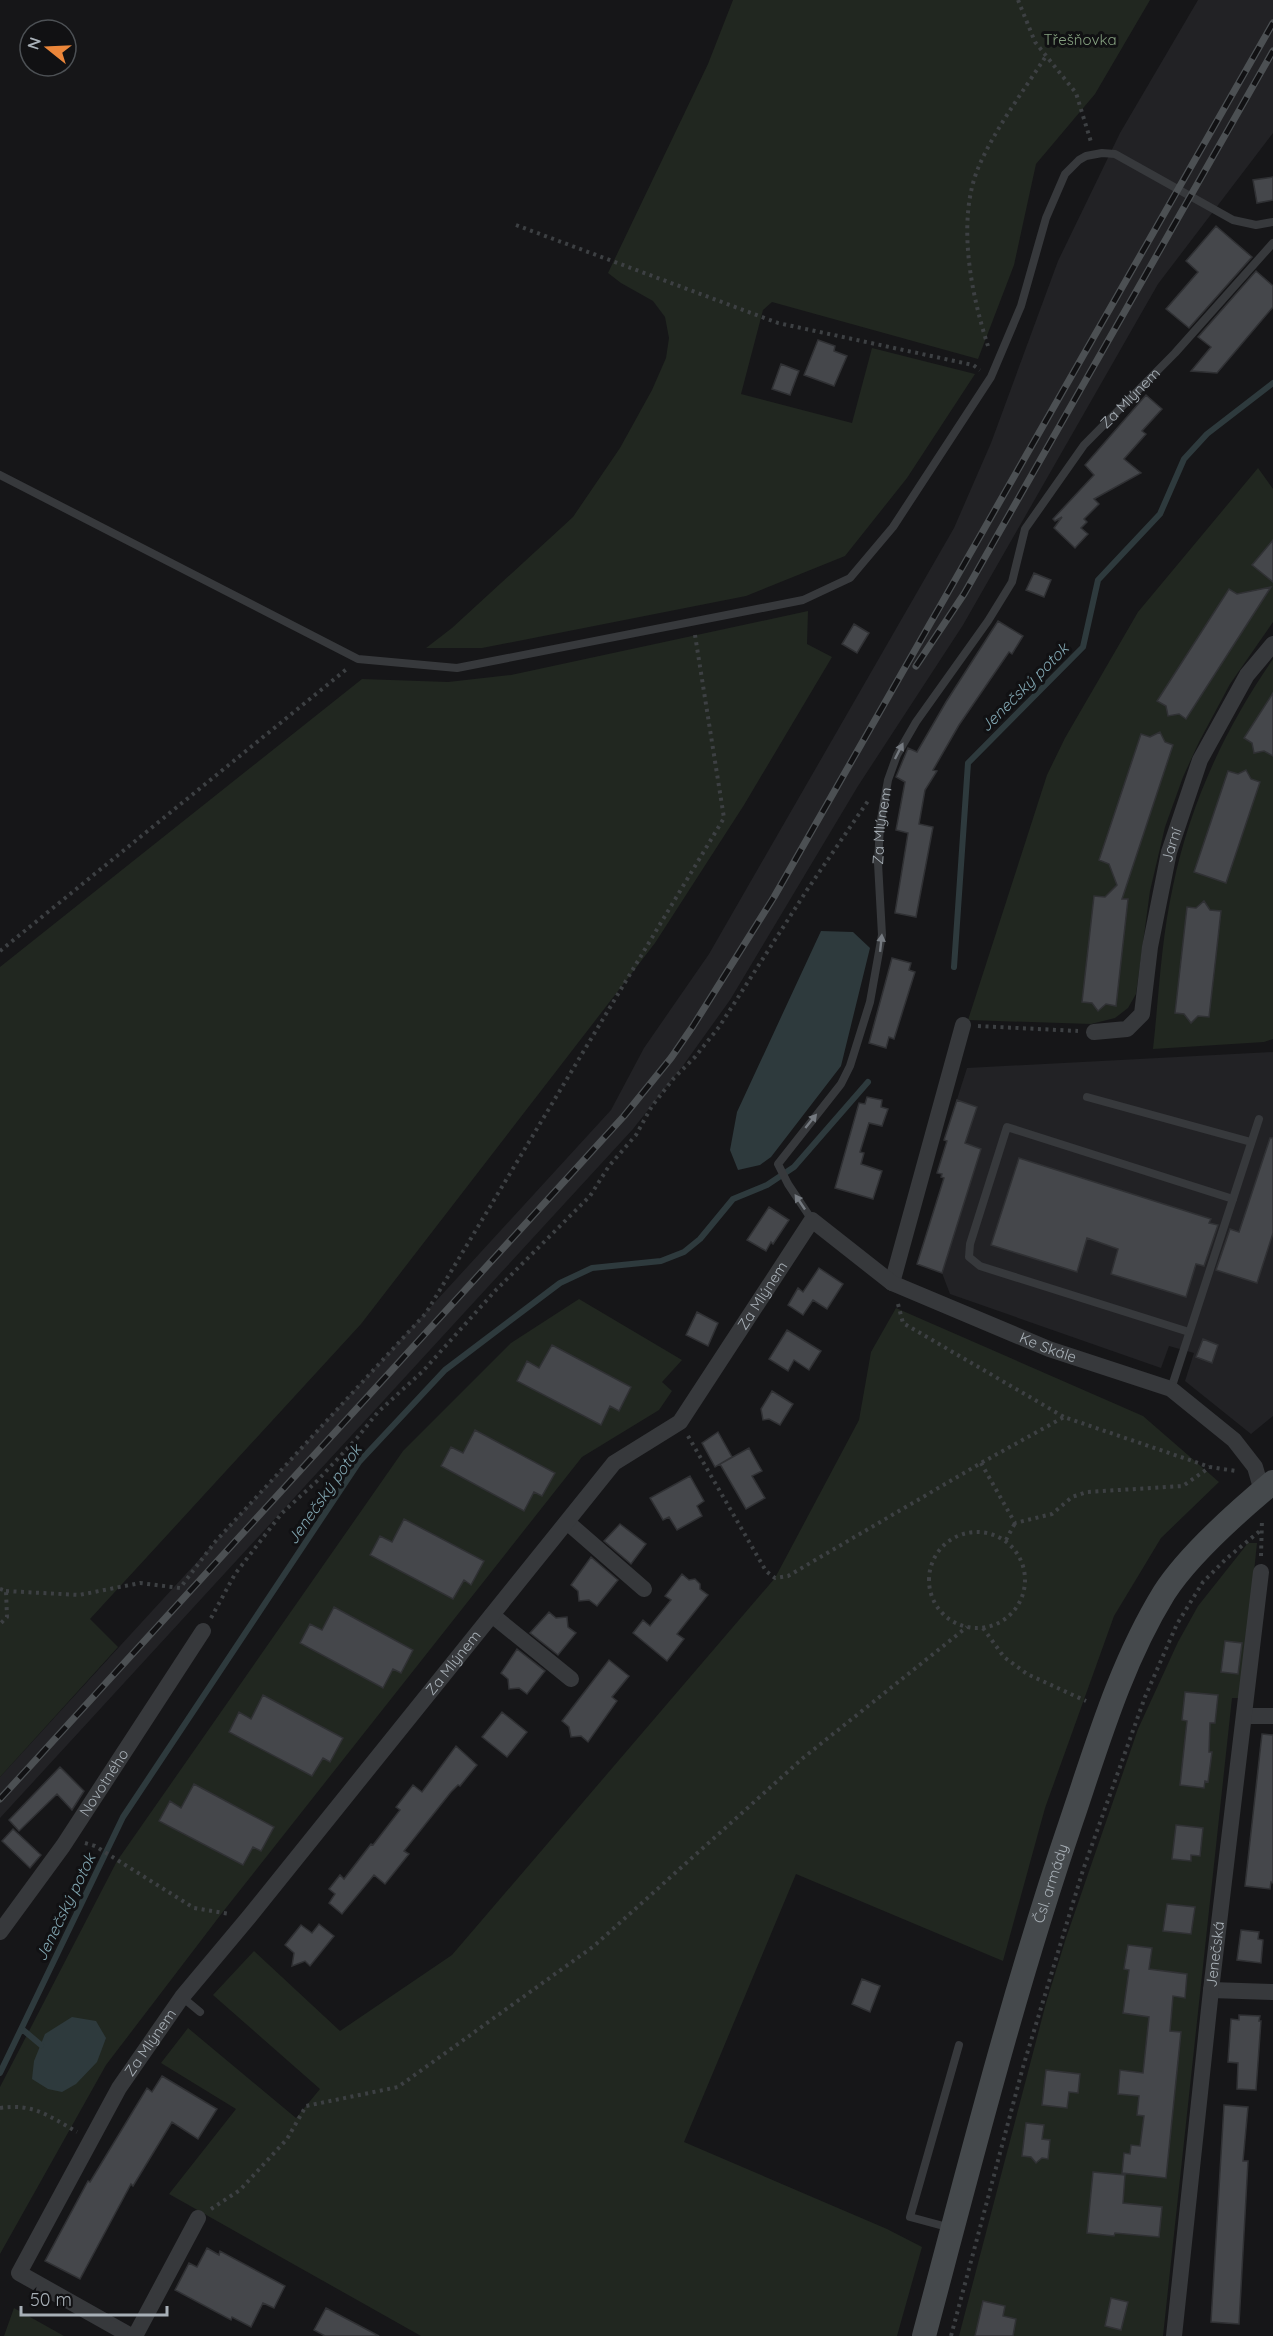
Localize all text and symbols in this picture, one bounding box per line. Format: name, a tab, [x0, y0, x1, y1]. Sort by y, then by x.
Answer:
north arrow	[18, 18, 78, 78]
park label: Třešňovka	[1044, 30, 1117, 49]
text: N	[22, 35, 45, 52]
street label: Za Mlýnem	[1096, 364, 1164, 432]
water label: Jenečský potok	[975, 637, 1074, 736]
one-way arrow	[895, 743, 904, 760]
street label: Za Mlýnem	[868, 786, 896, 865]
street label: Jarní	[1157, 824, 1186, 864]
one-way arrow	[876, 933, 886, 952]
one-way arrow	[805, 1113, 818, 1129]
one-way arrow	[795, 1194, 806, 1210]
street label: Za Mlýnem	[733, 1258, 791, 1333]
street label: Ke Skále	[1017, 1328, 1079, 1366]
water label: Jenečský potok	[282, 1439, 367, 1548]
street label: Za Mlýnem	[421, 1626, 485, 1699]
street label: Novotného	[75, 1745, 133, 1820]
street label: Čsl. armády	[1029, 1841, 1072, 1925]
water label: Jenečský potok	[30, 1849, 100, 1964]
street label: Jenečská	[1201, 1920, 1228, 1988]
street label: Za Mlýnem	[120, 2005, 180, 2080]
scale bar	[21, 2279, 166, 2317]
text: 50 m	[30, 2288, 72, 2311]

